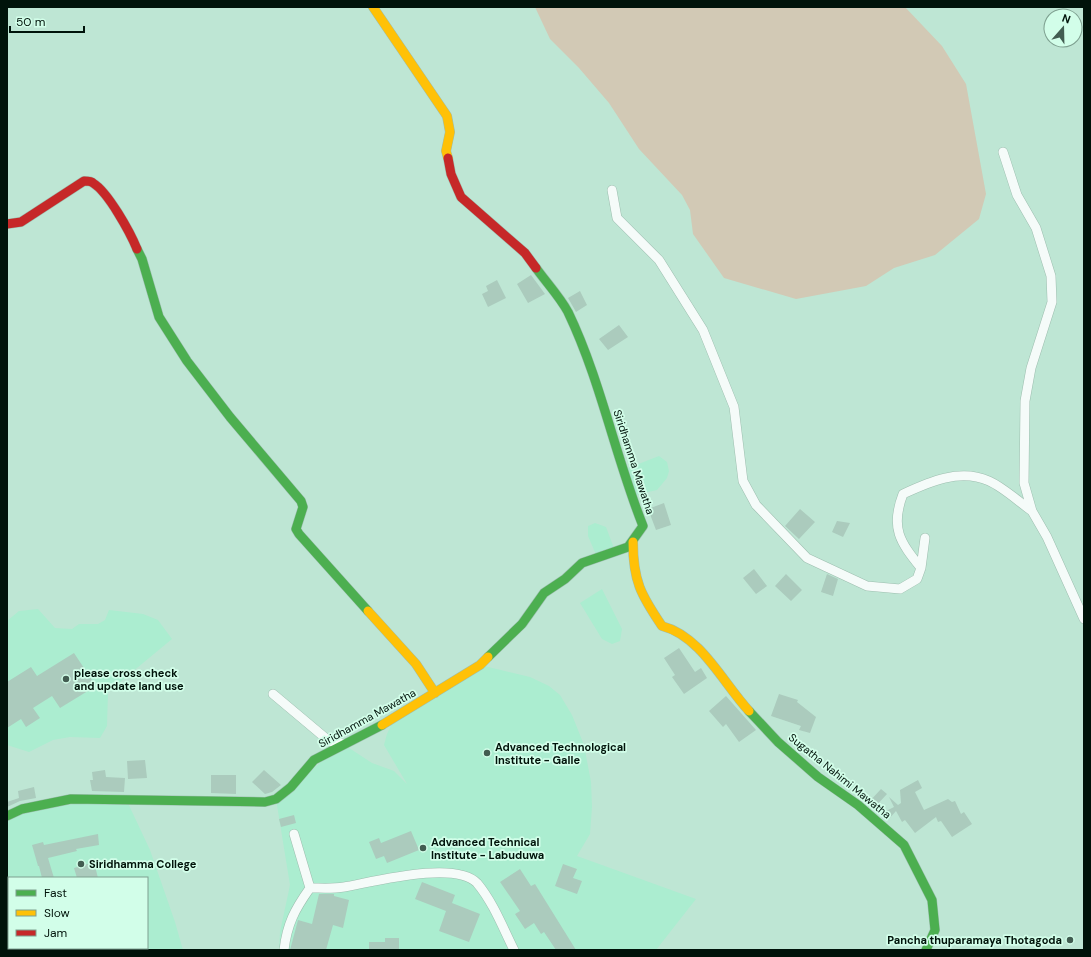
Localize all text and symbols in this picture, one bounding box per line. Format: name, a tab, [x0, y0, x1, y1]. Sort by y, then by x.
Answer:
scale bar	[10, 8, 84, 34]
north arrow	[1043, 8, 1083, 48]
text: N	[1060, 11, 1073, 27]
text: 50 m	[16, 14, 45, 30]
street label: Siridhamma Mawatha	[610, 408, 658, 516]
place label: please cross check and update land use	[74, 666, 184, 693]
marker: please cross check and update land use	[61, 674, 71, 684]
street label: Siridhamma Mawatha	[316, 685, 418, 751]
street label: Sugatha Nahimi Mawatha	[786, 730, 894, 822]
place label: Advanced Technological Institute - Galle	[495, 740, 626, 767]
marker: Advanced Technological Institute - Galle	[482, 748, 492, 758]
place label: Advanced Technical Institute - Labuduwa	[431, 835, 544, 862]
marker: Advanced Technical Institute - Labuduwa	[418, 843, 428, 853]
place label: Siridhamma College	[89, 857, 197, 871]
marker: Siridhamma College	[76, 859, 86, 869]
legend	[8, 877, 148, 949]
text: Fast	[44, 885, 67, 901]
text: Slow	[44, 905, 70, 921]
text: Jam	[44, 925, 67, 941]
place label: Pancha thuparamaya Thotagoda	[887, 933, 1062, 947]
marker: Pancha thuparamaya Thotagoda	[1065, 935, 1075, 945]

